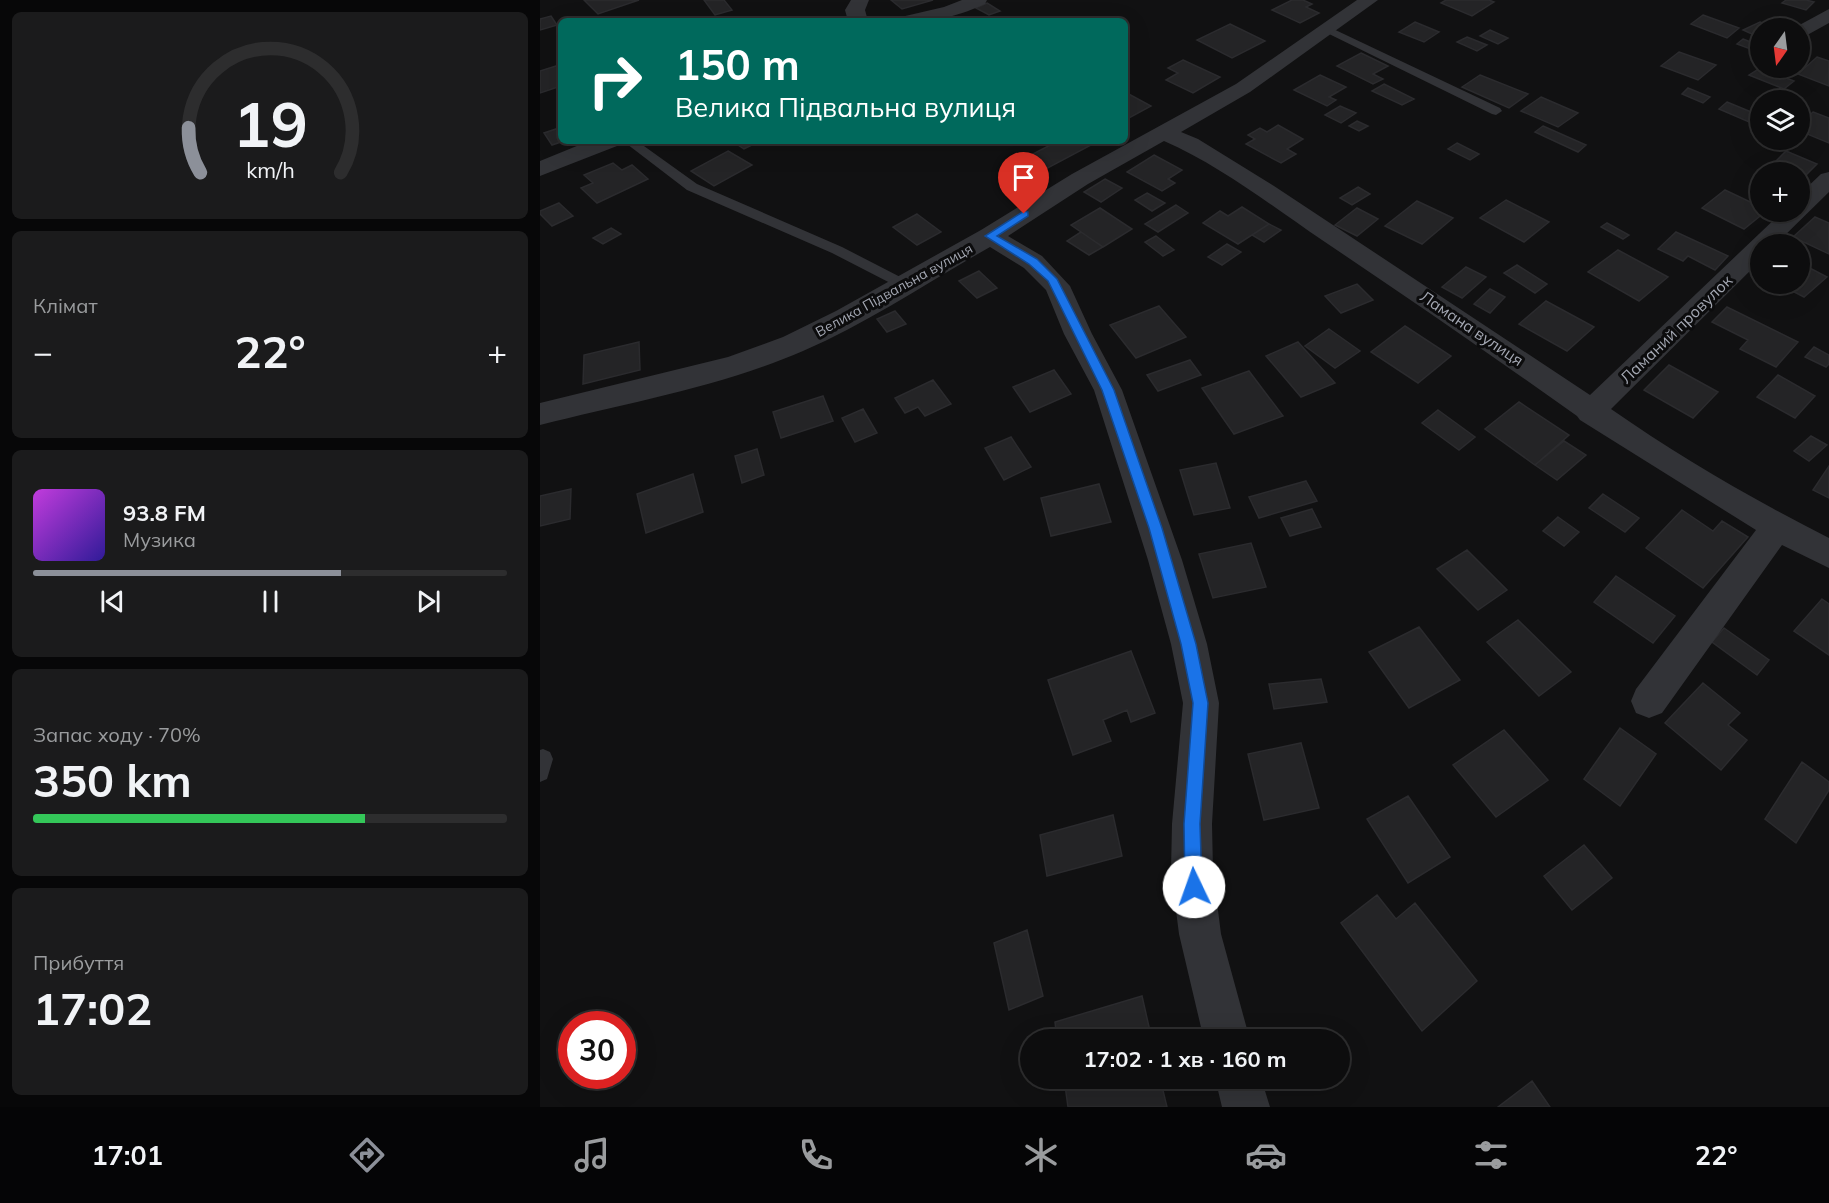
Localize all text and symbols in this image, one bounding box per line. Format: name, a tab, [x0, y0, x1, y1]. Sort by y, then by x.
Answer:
north arrow	[1750, 18, 1810, 78]
map controls	[1750, 18, 1810, 294]
text: 150 m	[675, 38, 800, 91]
icon: right	[576, 42, 654, 120]
text: 19	[233, 84, 307, 163]
text: Велика Підвальна вулиця	[675, 90, 1016, 124]
button: layers	[1750, 90, 1810, 150]
pin	[998, 152, 1049, 214]
text: km/h	[246, 156, 294, 183]
icon: arrive	[1007, 161, 1040, 194]
button: +	[1750, 162, 1810, 222]
button: −	[1750, 234, 1810, 294]
street label: Велика Підвальна вулиця	[812, 239, 976, 341]
street label: Ламаний провулок	[1616, 270, 1737, 388]
street label: Ламана вулиця	[1416, 286, 1528, 370]
text: Клімат	[33, 293, 98, 318]
text: 22°	[234, 323, 306, 379]
text: −	[33, 331, 53, 372]
text: +	[487, 331, 507, 372]
text: 93.8 FM	[123, 499, 206, 527]
text: Музика	[123, 527, 196, 552]
icon: previous	[96, 585, 129, 618]
icon: pause	[254, 585, 287, 618]
icon: next	[412, 585, 445, 618]
text: Запас ходу · 70%	[33, 722, 201, 747]
text: 350 km	[33, 752, 192, 808]
position arrow	[1162, 855, 1226, 919]
text: Прибуття	[33, 950, 124, 975]
text: 17:02	[33, 980, 152, 1036]
speed limit sign: 30	[558, 1011, 636, 1089]
text: 17:02 · 1 хв · 160 m	[1083, 1045, 1287, 1073]
icon: directions	[346, 1134, 388, 1176]
icon: music	[571, 1134, 613, 1176]
icon: phone	[795, 1134, 837, 1176]
icon: climate	[1020, 1134, 1062, 1176]
icon: car	[1245, 1134, 1287, 1176]
icon: filters	[1470, 1134, 1512, 1176]
text: 17:01	[91, 1138, 163, 1172]
text: 22°	[1695, 1138, 1737, 1172]

